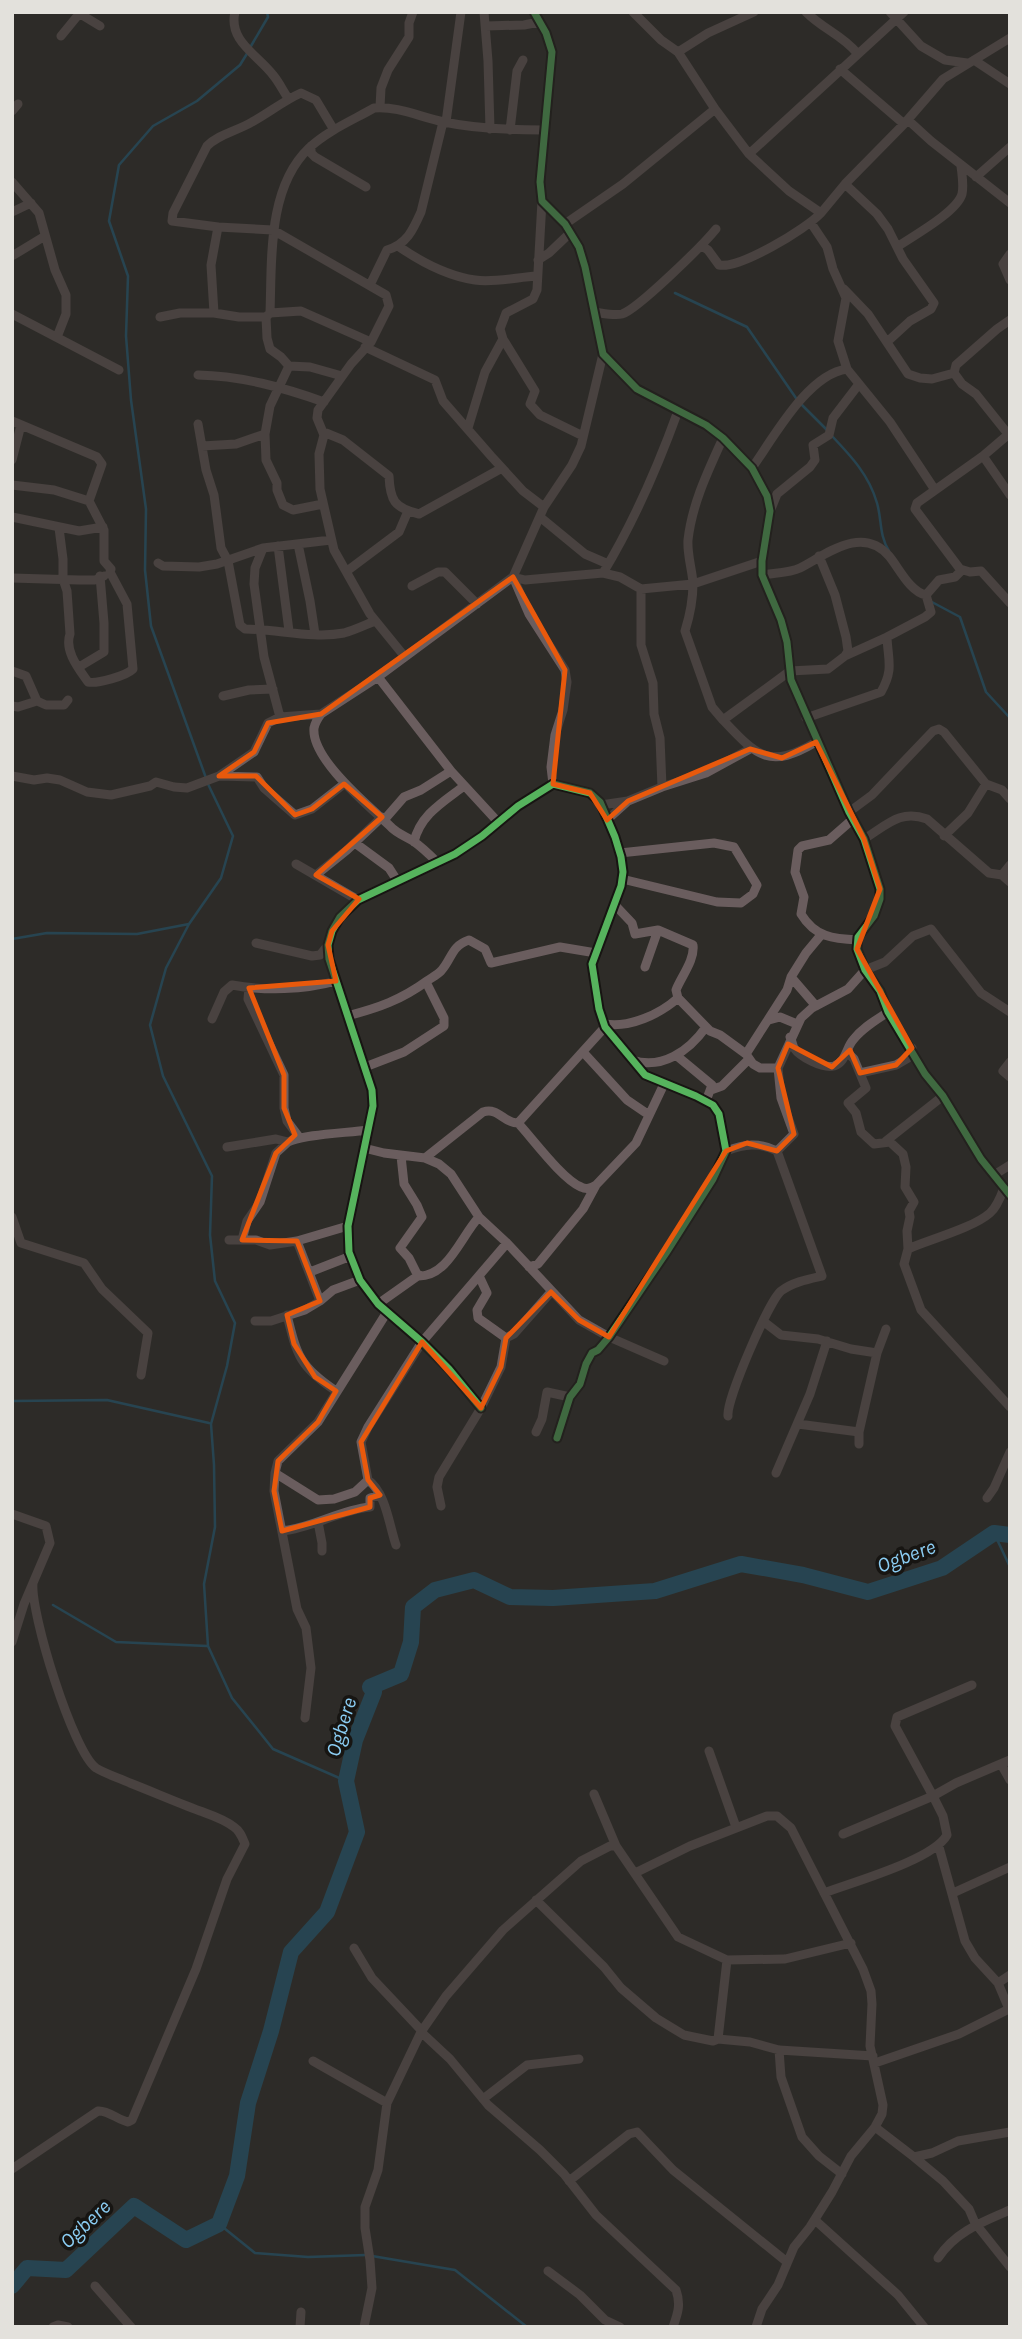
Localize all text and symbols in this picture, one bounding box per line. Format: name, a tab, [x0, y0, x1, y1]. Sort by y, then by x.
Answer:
water label: Ogbere	[873, 1534, 939, 1578]
water label: Ogbere	[321, 1694, 361, 1759]
water label: Ogbere	[55, 2194, 116, 2253]

